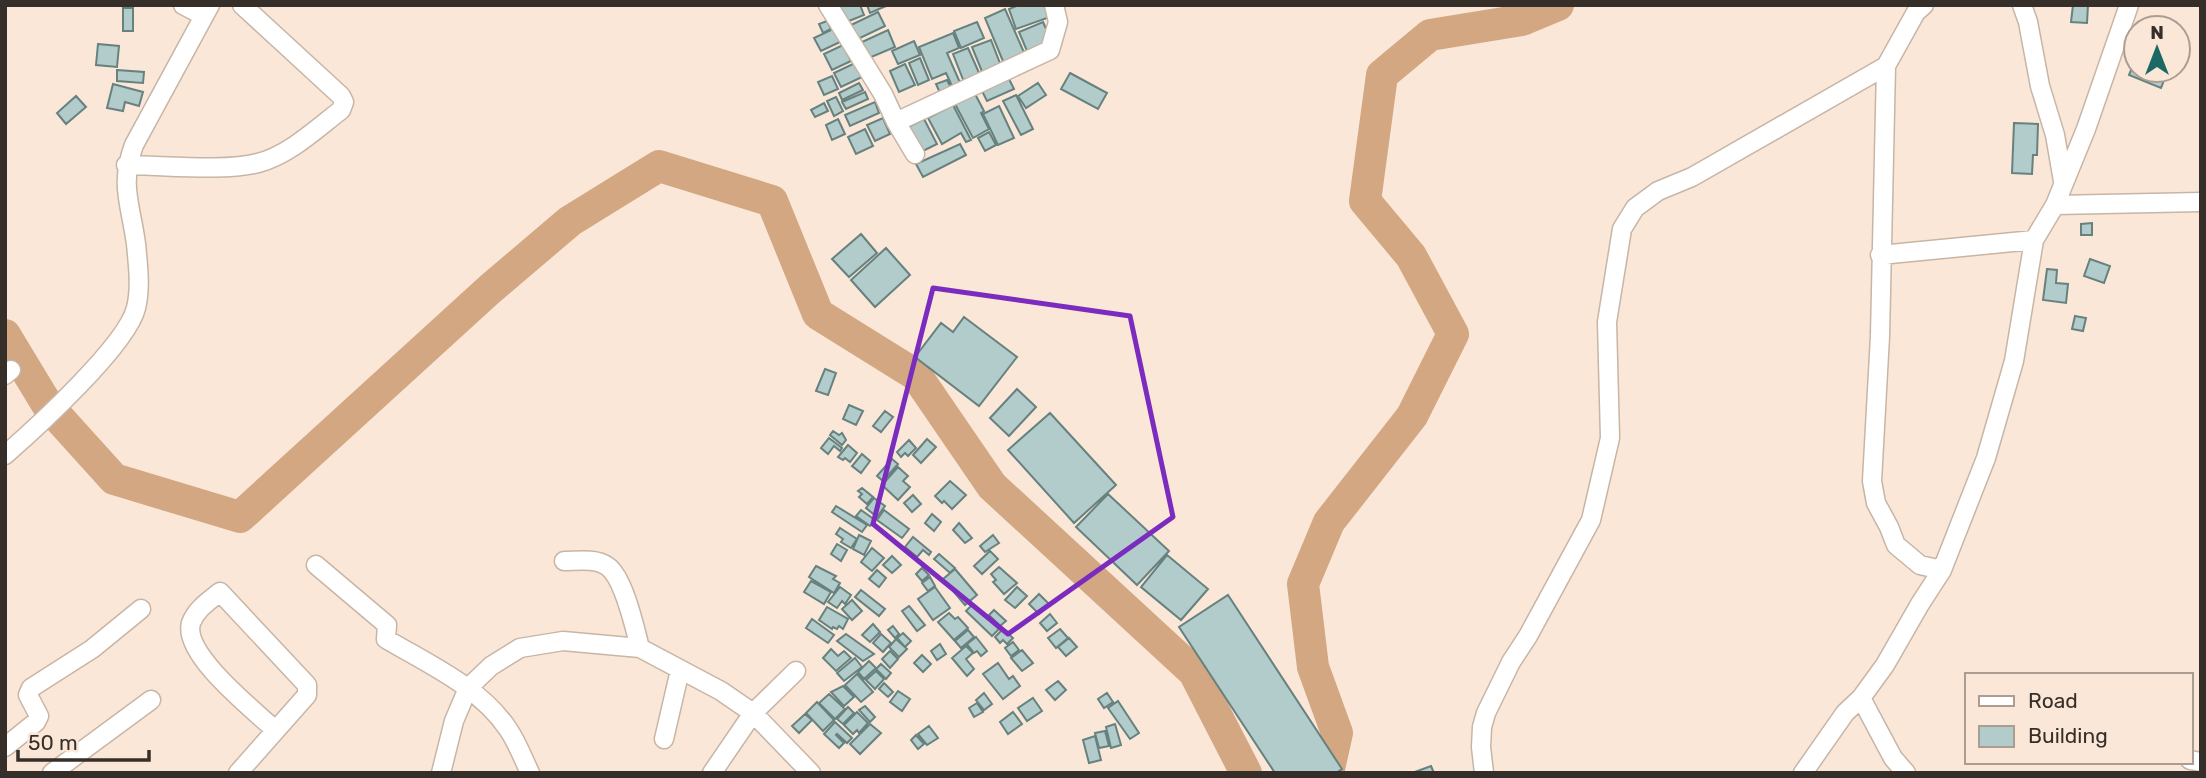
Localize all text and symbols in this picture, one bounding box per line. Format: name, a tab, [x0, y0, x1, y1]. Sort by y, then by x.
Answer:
north arrow	[2122, 14, 2192, 84]
text: N	[2150, 21, 2164, 44]
legend	[1965, 673, 2192, 764]
text: Road	[2028, 688, 2078, 713]
scale bar	[18, 718, 149, 762]
text: Building	[2028, 723, 2108, 748]
text: 50 m	[28, 730, 78, 755]

